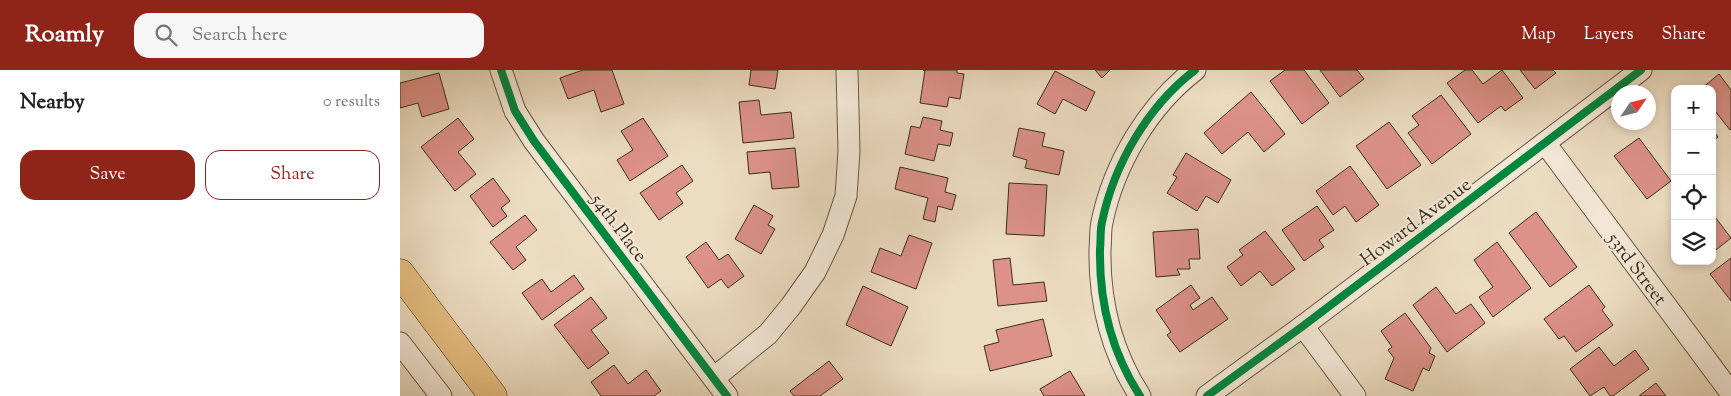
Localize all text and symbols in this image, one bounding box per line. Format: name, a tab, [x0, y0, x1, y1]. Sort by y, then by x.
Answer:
search box	[134, 13, 484, 58]
text: Roamly	[25, 18, 104, 52]
icon: search	[152, 21, 180, 49]
text: Search here	[192, 22, 287, 49]
text: Map	[1521, 22, 1556, 48]
text: Layers	[1584, 22, 1634, 48]
text: Share	[1662, 22, 1706, 48]
north arrow	[1611, 85, 1656, 130]
map controls	[1671, 85, 1716, 265]
button: +	[1671, 85, 1716, 130]
text: Nearby	[20, 88, 85, 118]
text: 0 results	[323, 91, 380, 114]
button: −	[1671, 130, 1716, 175]
button: Save	[20, 150, 195, 200]
button: Share	[205, 150, 380, 200]
street label: Howard Avenue	[1355, 172, 1478, 274]
button: locate	[1671, 175, 1716, 220]
street label: 54th Place	[583, 188, 653, 269]
button: layers	[1671, 220, 1716, 265]
street label: 53rd Street	[1599, 227, 1673, 312]

